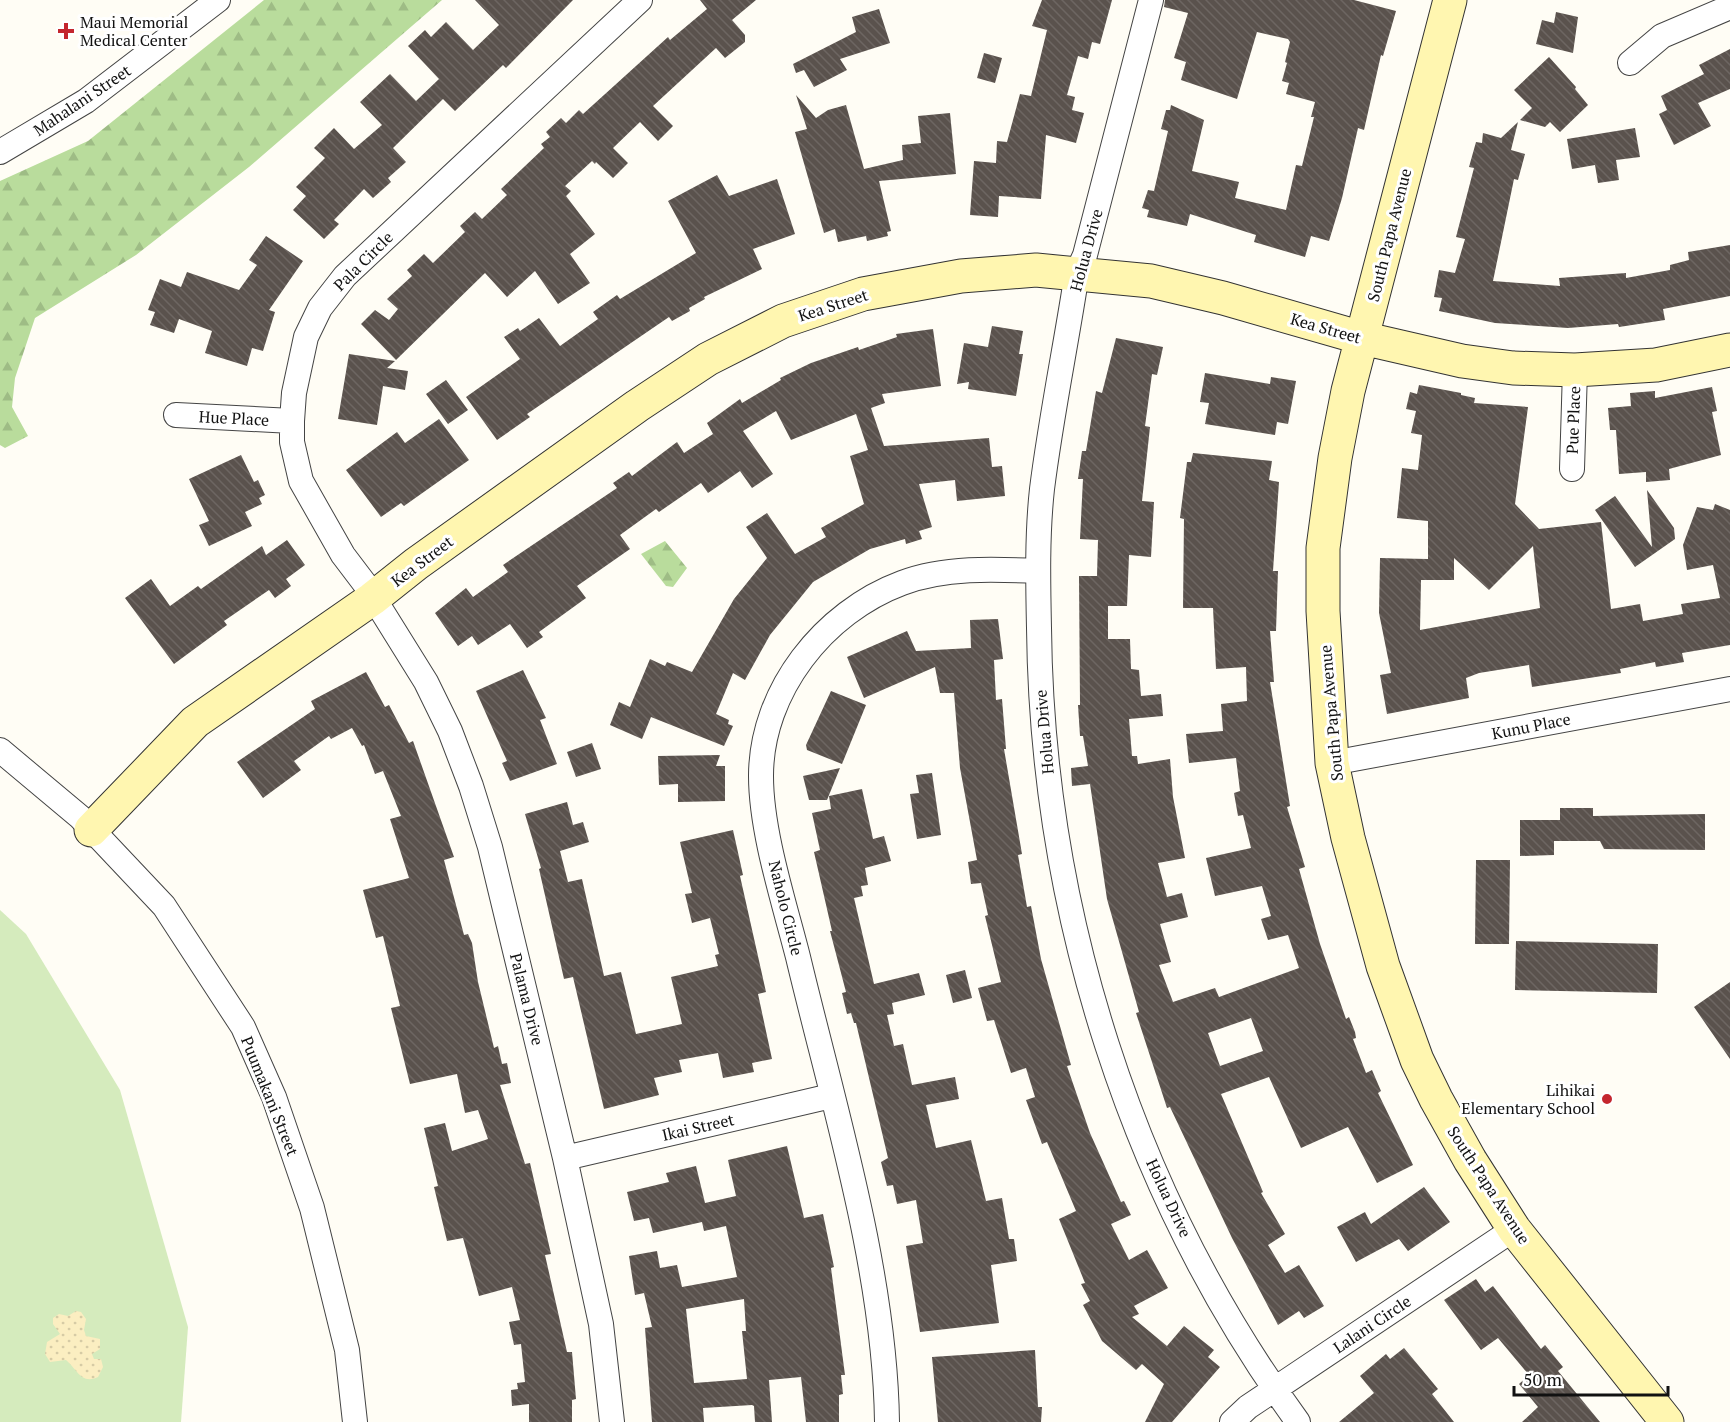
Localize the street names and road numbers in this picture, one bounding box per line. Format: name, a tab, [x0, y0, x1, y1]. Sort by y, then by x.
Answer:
street label: Mahalani Street	[29, 59, 135, 141]
street label: South Papa Avenue	[1362, 166, 1416, 304]
street label: Holua Drive	[1064, 206, 1108, 294]
street label: Pala Circle	[328, 226, 398, 296]
street label: Kea Street	[795, 283, 871, 327]
street label: Kea Street	[1288, 307, 1364, 349]
street label: Pue Place	[1561, 385, 1585, 455]
street label: Hue Place	[198, 405, 270, 431]
street label: Kea Street	[387, 530, 458, 592]
street label: South Papa Avenue	[1314, 644, 1348, 782]
street label: Holua Drive	[1029, 689, 1059, 775]
street label: Kunu Place	[1490, 708, 1572, 744]
street label: Naholo Circle	[764, 858, 808, 958]
street label: Palama Drive	[505, 951, 549, 1047]
street label: Puumakani Street	[236, 1033, 304, 1159]
street label: Ikai Street	[660, 1108, 736, 1146]
street label: South Papa Avenue	[1443, 1122, 1535, 1248]
street label: Holua Drive	[1141, 1155, 1197, 1241]
street label: Lalani Circle	[1329, 1290, 1415, 1358]

